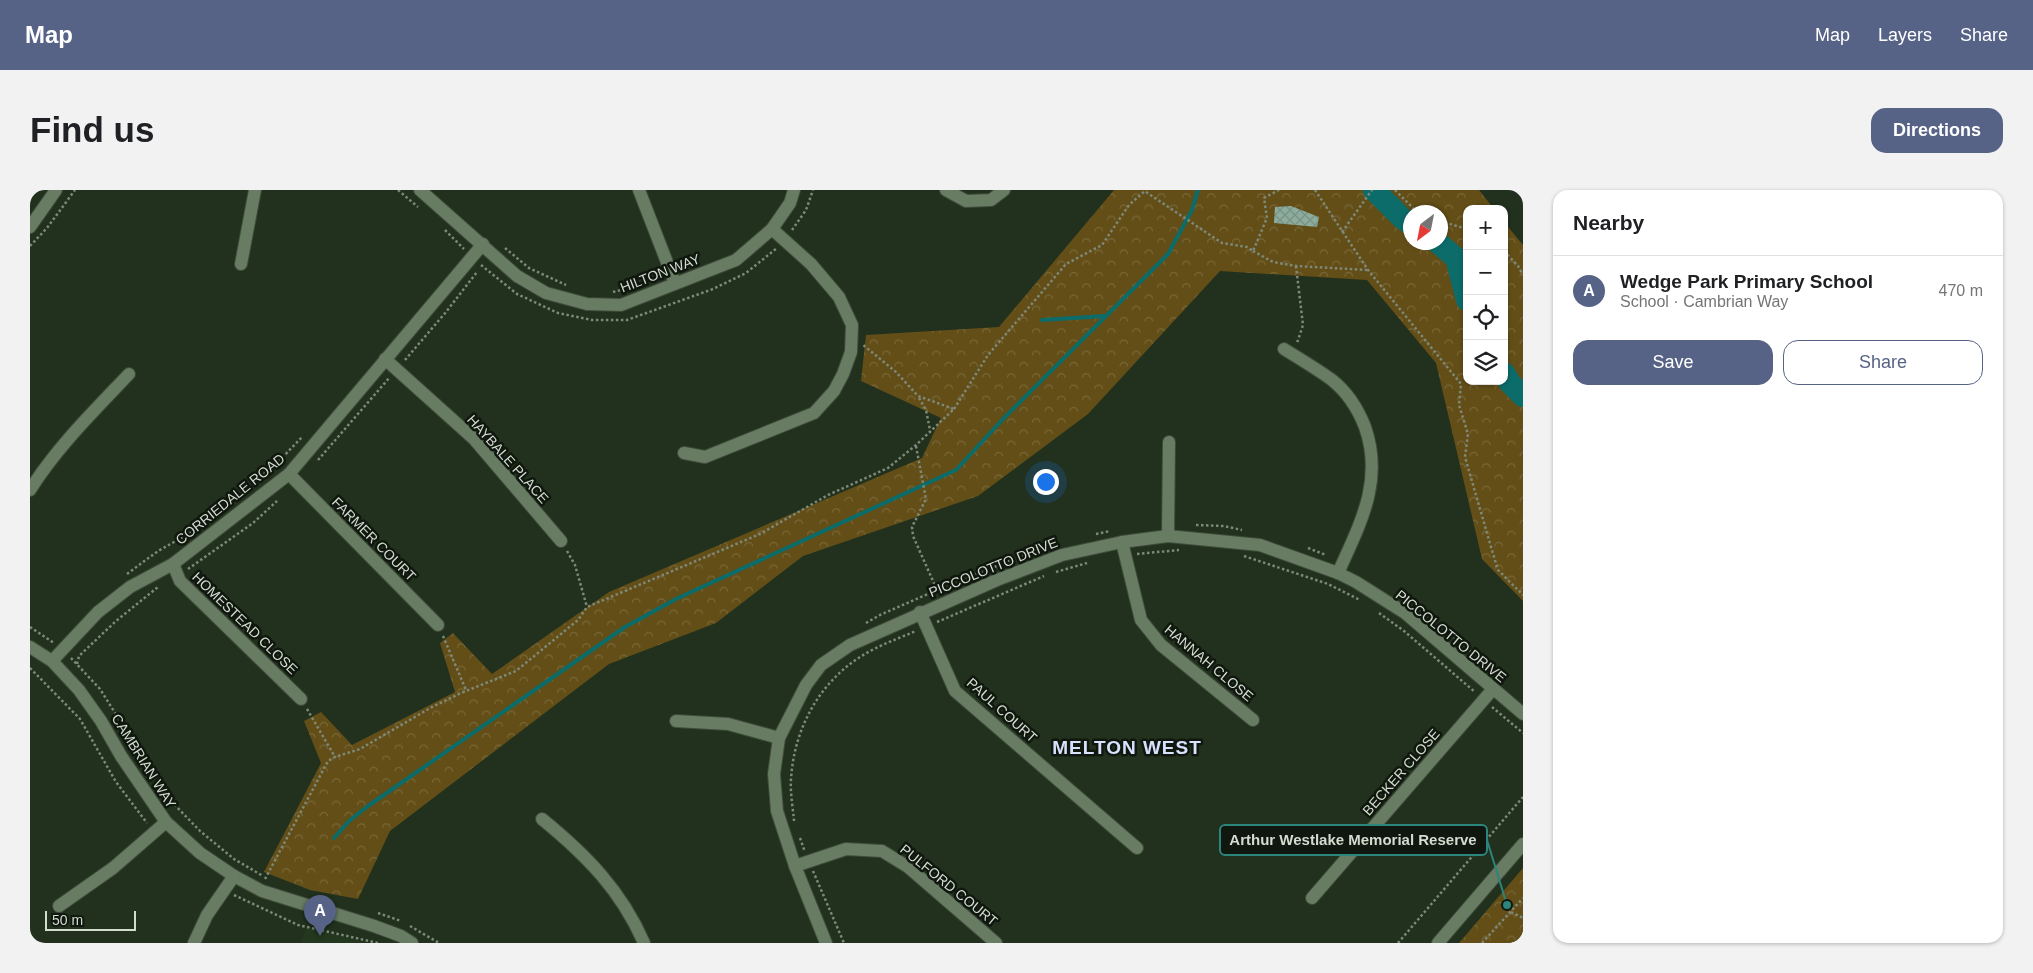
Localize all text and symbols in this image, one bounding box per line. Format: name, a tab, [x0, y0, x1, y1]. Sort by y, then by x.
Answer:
text: Map	[25, 21, 73, 48]
text: Map	[1815, 25, 1850, 45]
text: Layers	[1878, 25, 1932, 45]
text: Share	[1960, 25, 2008, 45]
button: Directions	[1871, 108, 2003, 153]
text: Find us	[30, 110, 154, 149]
north arrow	[1403, 205, 1448, 250]
map controls	[1463, 205, 1508, 385]
button: +	[1463, 205, 1508, 250]
text: Nearby	[1573, 211, 1644, 234]
street label: HILTON WAY	[618, 250, 703, 296]
button: −	[1463, 250, 1508, 295]
text: Wedge Park Primary School	[1620, 271, 1873, 292]
text: A	[1583, 282, 1595, 299]
text: 470 m	[1939, 282, 1983, 299]
text: School · Cambrian Way	[1620, 293, 1788, 310]
button: locate	[1463, 295, 1508, 340]
button: layers	[1463, 340, 1508, 385]
button: Save	[1573, 340, 1773, 385]
button: Share	[1783, 340, 1983, 385]
street label: HAYBALE PLACE	[464, 412, 552, 506]
street label: CORRIEDALE ROAD	[172, 450, 288, 548]
your location	[1033, 469, 1059, 495]
street label: FARMER COURT	[329, 494, 419, 584]
street label: PICCOLOTTO DRIVE	[926, 534, 1060, 600]
street label: HOMESTEAD CLOSE	[189, 569, 301, 677]
street label: PICCOLOTTO DRIVE	[1393, 587, 1509, 685]
street label: HANNAH CLOSE	[1162, 621, 1256, 705]
street label: PAUL COURT	[964, 674, 1041, 746]
street label: CAMBRIAN WAY	[109, 711, 180, 812]
street label: BECKER CLOSE	[1359, 726, 1443, 818]
district label: MELTON WEST	[1052, 737, 1202, 758]
callout: Arthur Westlake Memorial Reserve	[1220, 825, 1487, 855]
text: Arthur Westlake Memorial Reserve	[1229, 831, 1477, 848]
street label: PULFORD COURT	[897, 841, 1001, 929]
pin: A	[304, 895, 336, 936]
scale bar	[45, 908, 136, 931]
text: 50 m	[52, 912, 83, 928]

